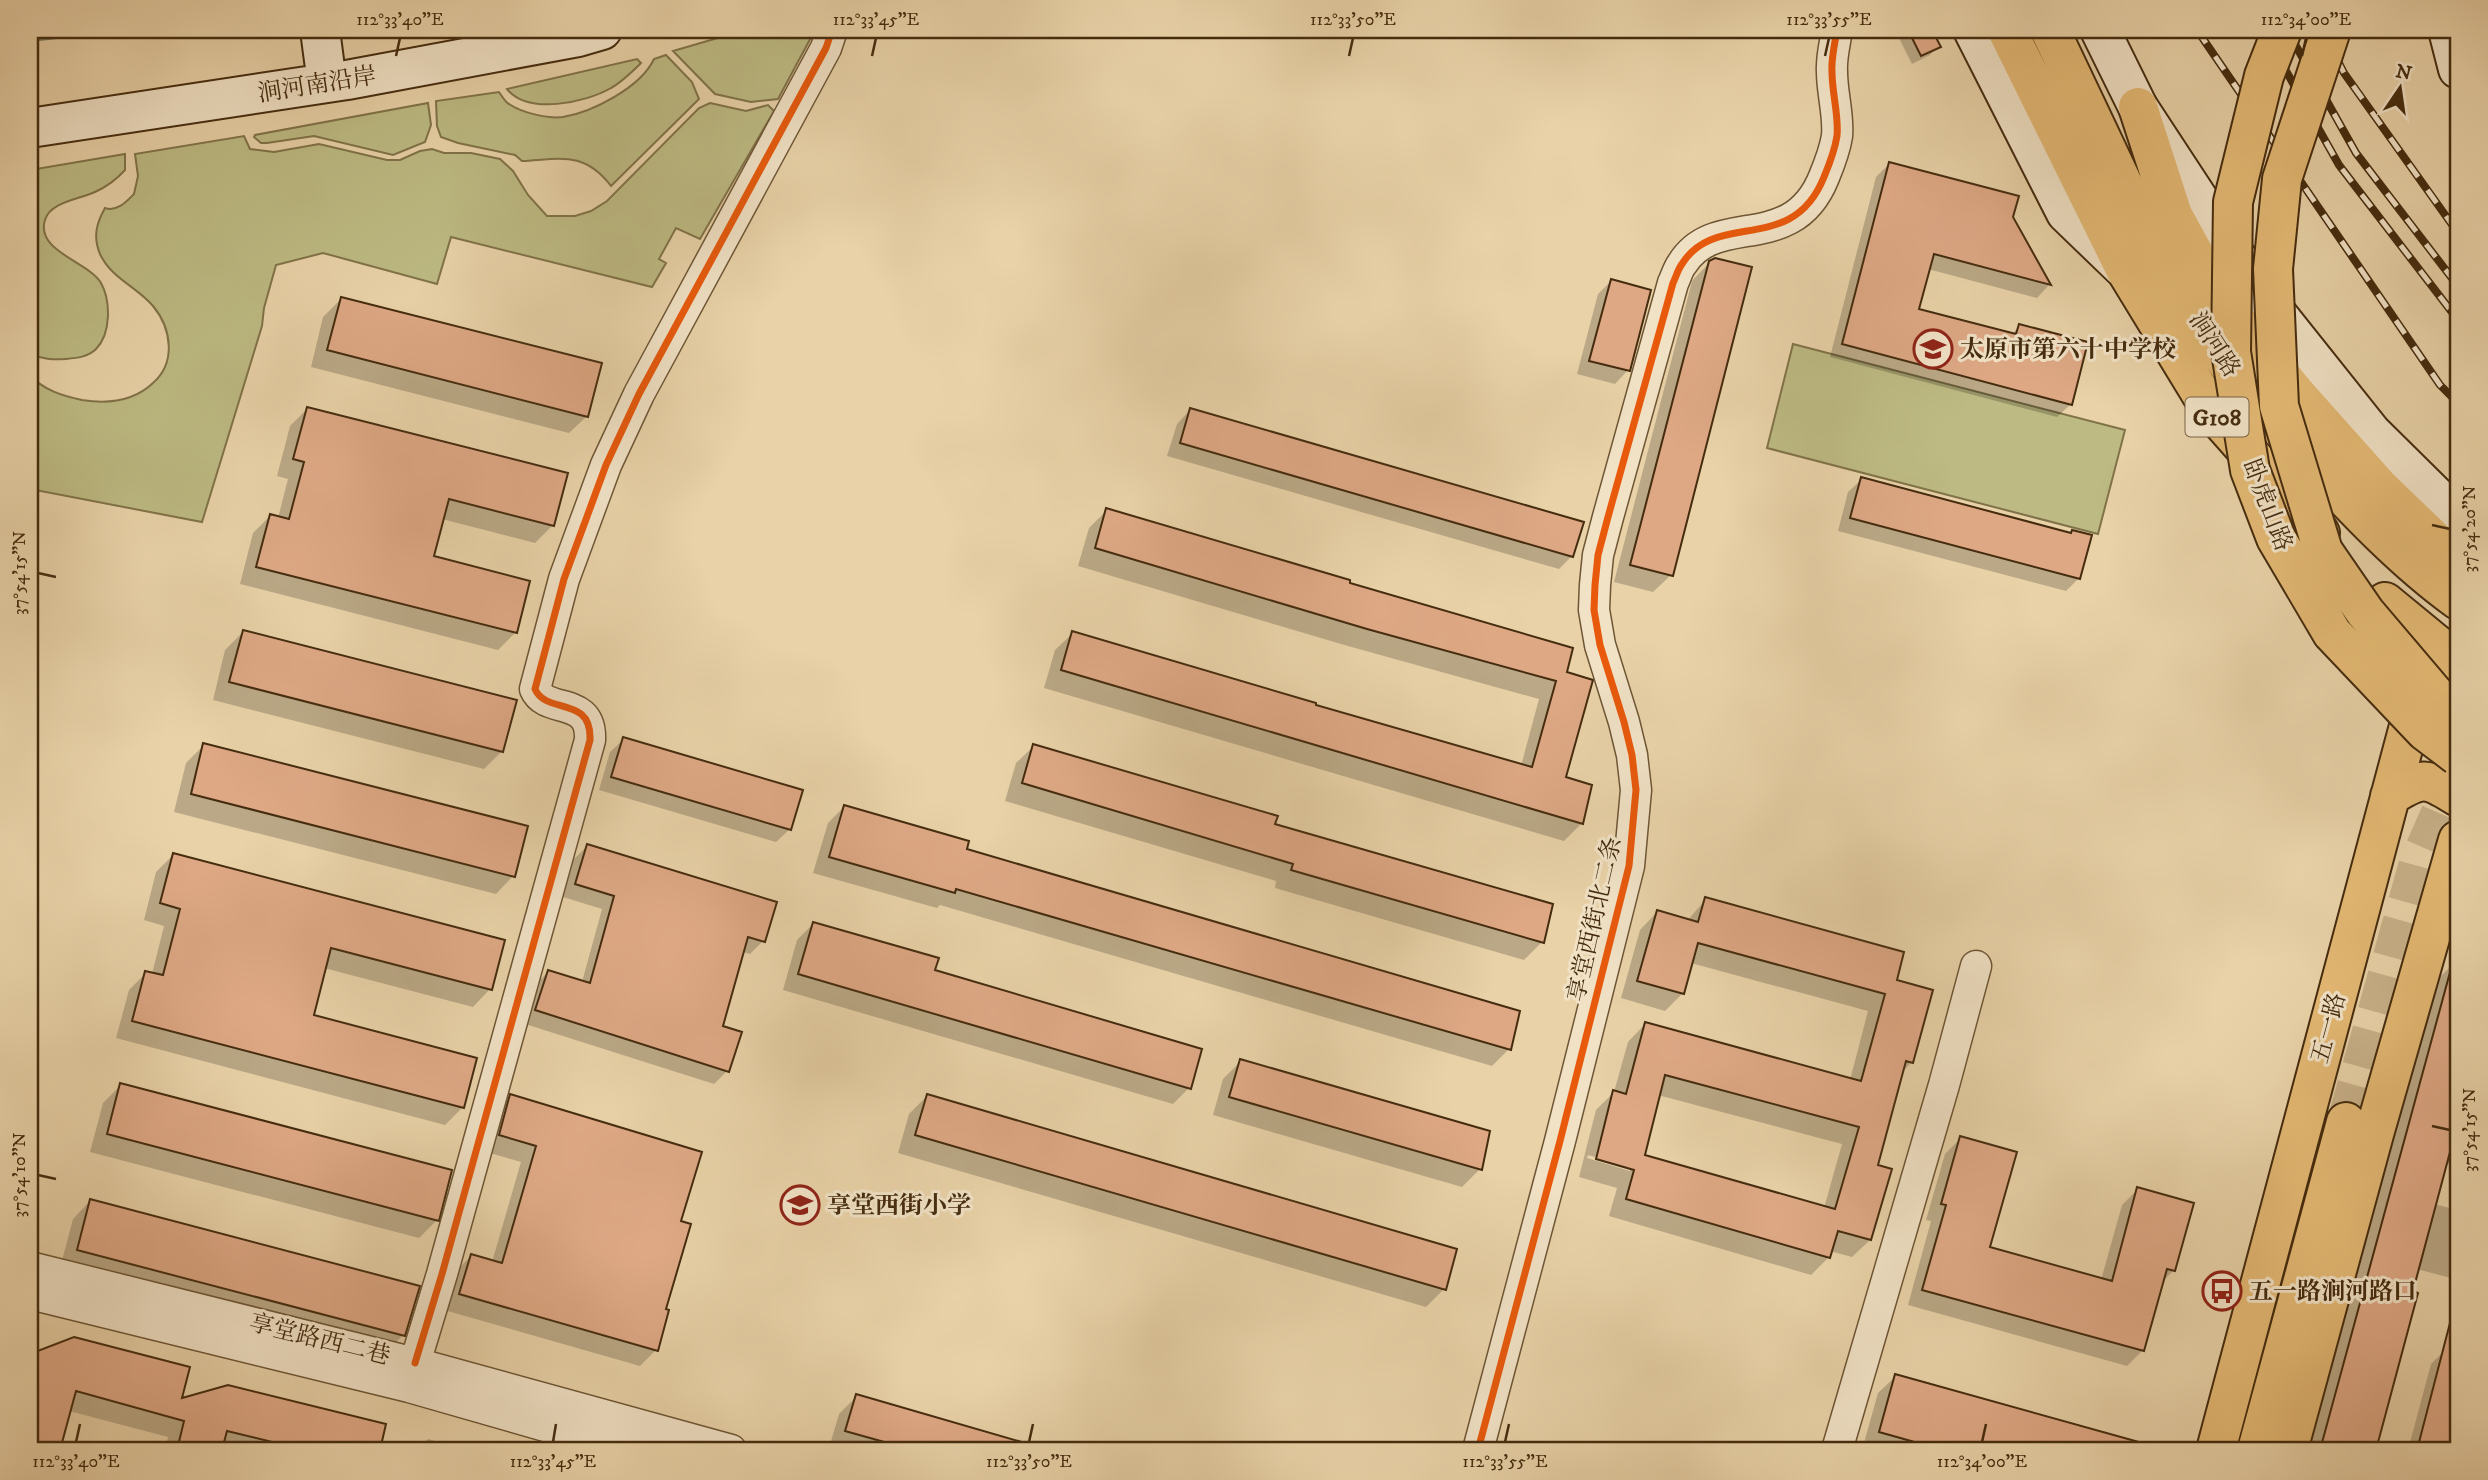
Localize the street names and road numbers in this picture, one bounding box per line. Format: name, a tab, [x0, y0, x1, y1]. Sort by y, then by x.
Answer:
street label: 涧河南沿岸	[256, 61, 379, 109]
street label: 涧河路	[2182, 306, 2246, 383]
road number: G108	[2186, 398, 2248, 436]
street label: 卧虎山路	[2236, 455, 2298, 556]
street label: 享堂西街北二条	[1561, 834, 1628, 1004]
street label: 五一路	[2305, 990, 2353, 1067]
street label: 享堂路西二巷	[246, 1308, 393, 1372]

